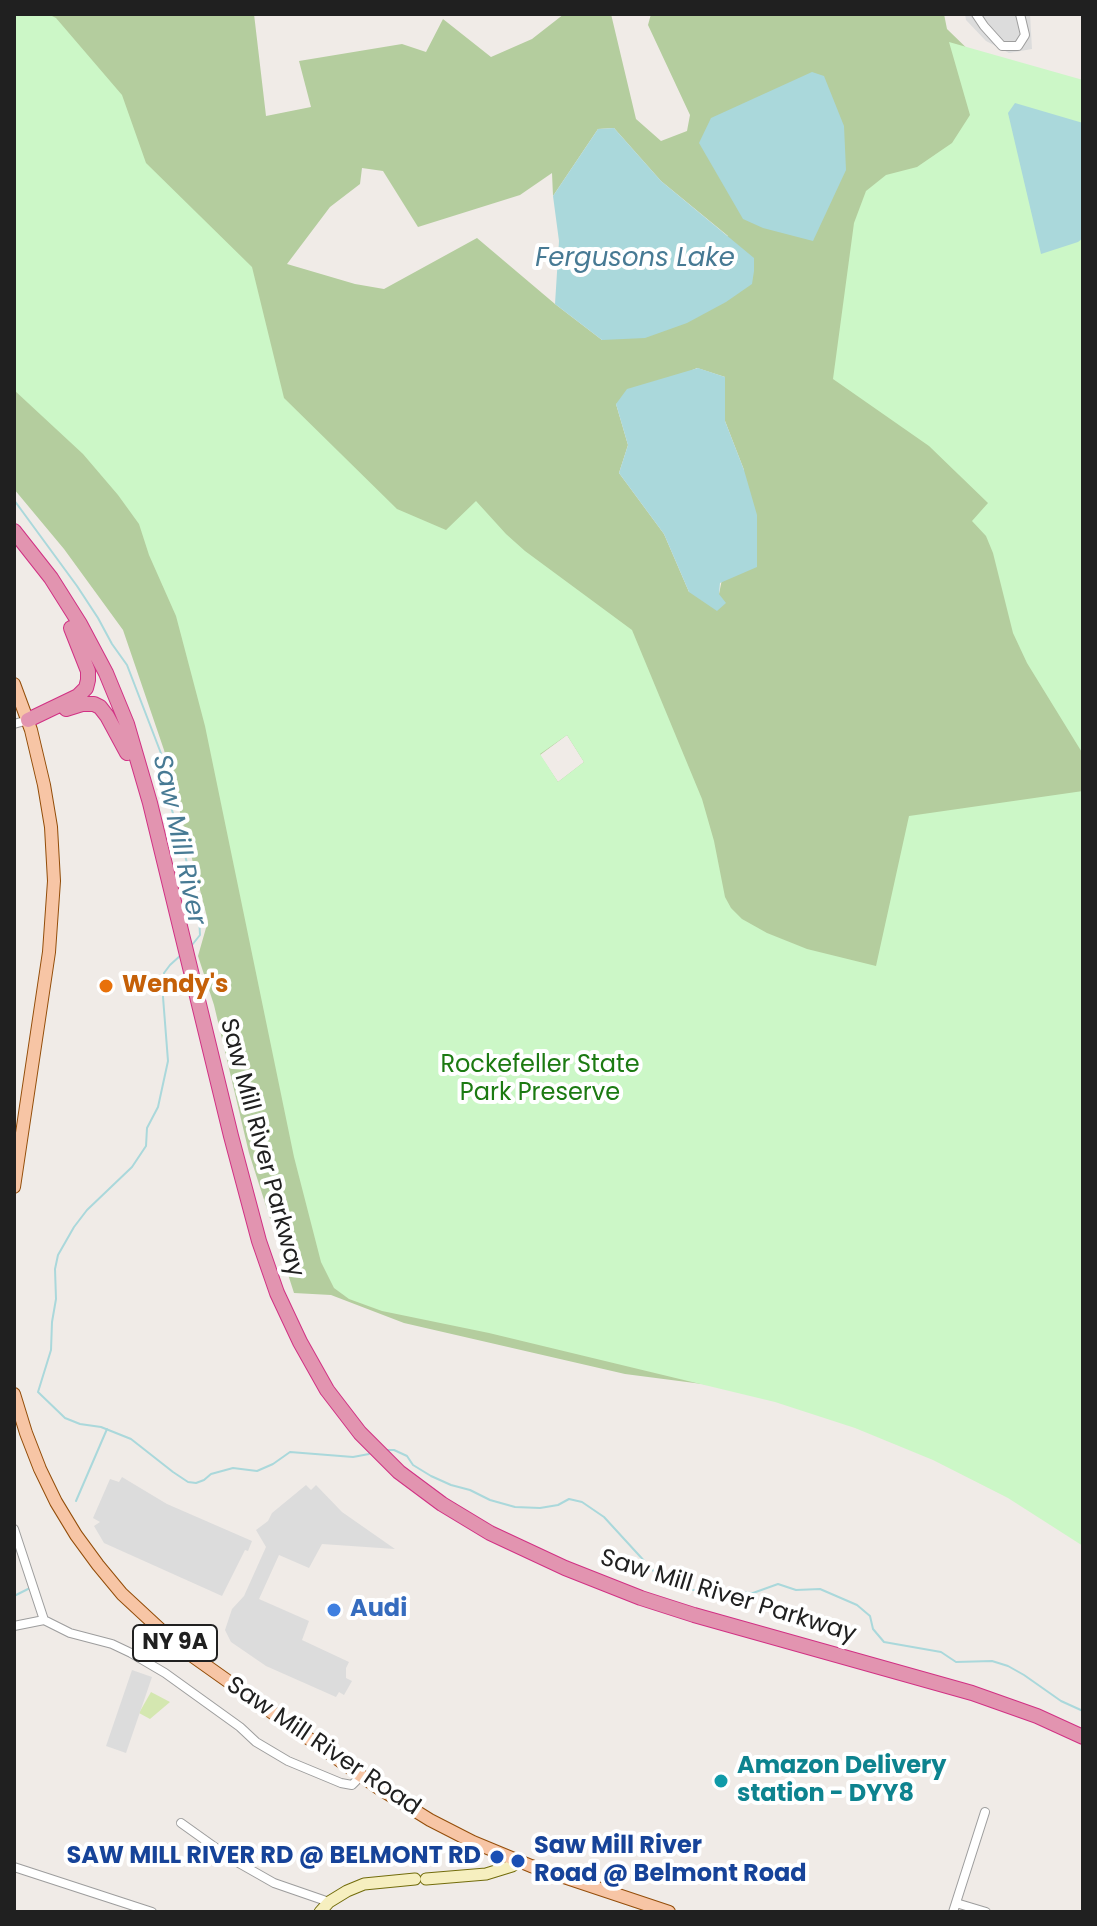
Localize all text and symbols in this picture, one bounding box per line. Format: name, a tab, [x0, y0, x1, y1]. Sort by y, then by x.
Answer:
water label: Fergusons Lake	[535, 243, 735, 275]
water label: Saw Mill River	[145, 752, 211, 928]
place label: Wendy's	[122, 972, 228, 1000]
marker: Wendy's	[97, 977, 115, 995]
street label: Saw Mill River Parkway	[213, 1016, 309, 1280]
park label: Rockefeller State Park Preserve	[440, 1052, 640, 1108]
street label: Saw Mill River Parkway	[596, 1544, 860, 1650]
place label: Audi	[350, 1596, 407, 1624]
marker: Audi	[325, 1601, 343, 1619]
road number: NY 9A	[133, 1625, 217, 1661]
street label: Saw Mill River Road	[221, 1671, 425, 1823]
place label: Amazon Delivery station - DYY8	[737, 1753, 946, 1809]
marker: Amazon Delivery station - DYY8	[712, 1772, 730, 1790]
place label: Saw Mill River Road @ Belmont Road	[534, 1833, 807, 1889]
place label: SAW MILL RIVER RD @ BELMONT RD	[66, 1843, 481, 1871]
marker: SAW MILL RIVER RD @ BELMONT RD	[488, 1848, 506, 1866]
marker: Saw Mill River Road @ Belmont Road	[509, 1852, 527, 1870]

